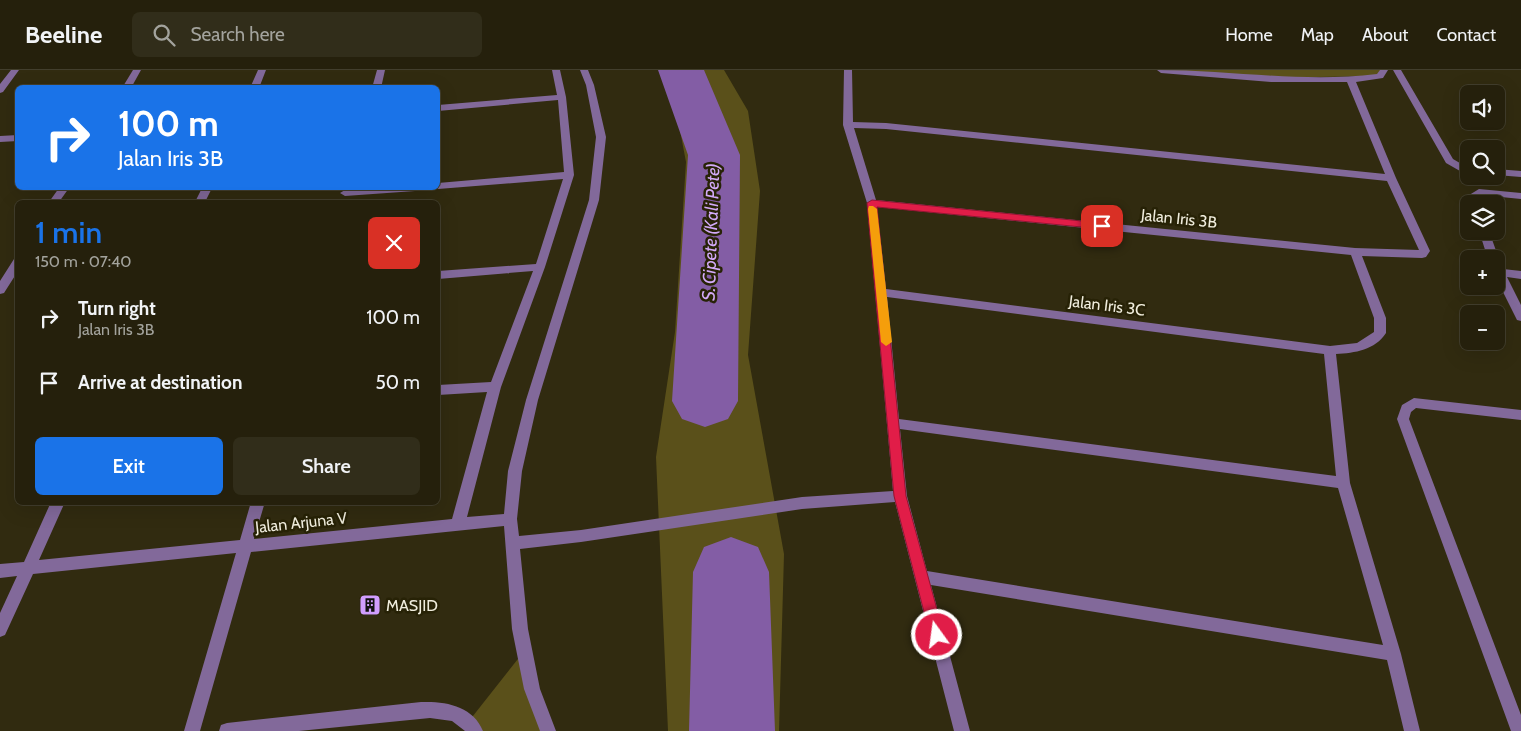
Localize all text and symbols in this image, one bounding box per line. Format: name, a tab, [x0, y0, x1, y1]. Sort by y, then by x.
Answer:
search box	[132, 12, 482, 57]
text: Beeline	[25, 20, 102, 49]
icon: search	[150, 21, 178, 49]
text: Search here	[190, 23, 285, 46]
text: Home	[1225, 24, 1273, 46]
text: Map	[1301, 24, 1334, 46]
text: About	[1362, 24, 1408, 46]
text: Contact	[1436, 24, 1496, 46]
map controls	[1460, 85, 1505, 350]
button: sound	[1460, 85, 1505, 130]
text: 100 m	[118, 102, 219, 145]
icon: right	[35, 105, 100, 170]
button: search	[1460, 140, 1505, 185]
text: Jalan Iris 3B	[118, 145, 223, 172]
water label: S. Cipete (Kali Pete)	[698, 163, 724, 301]
button: layers	[1460, 195, 1505, 240]
pin	[1081, 205, 1123, 247]
street label: Jalan Iris 3B	[1139, 205, 1218, 232]
icon: arrive	[1088, 212, 1116, 240]
text: 1 min	[35, 214, 102, 251]
button: close	[368, 217, 420, 269]
button: +	[1460, 250, 1505, 295]
text: 150 m · 07:40	[35, 252, 131, 271]
street label: Jalan Iris 3C	[1067, 291, 1146, 320]
text: Turn right	[78, 297, 156, 320]
icon: right	[35, 304, 63, 332]
button: −	[1460, 305, 1505, 350]
text: 100 m	[366, 306, 420, 329]
text: Jalan Iris 3B	[78, 320, 154, 339]
icon: arrive	[35, 369, 63, 397]
text: Arrive at destination	[78, 371, 242, 394]
text: 50 m	[376, 371, 420, 394]
button: Exit	[35, 437, 223, 495]
button: Share	[233, 437, 420, 495]
street label: Jalan Arjuna V	[253, 508, 348, 537]
building icon: MASJID	[358, 593, 382, 617]
place label: MASJID	[386, 596, 438, 615]
position arrow	[910, 608, 962, 660]

